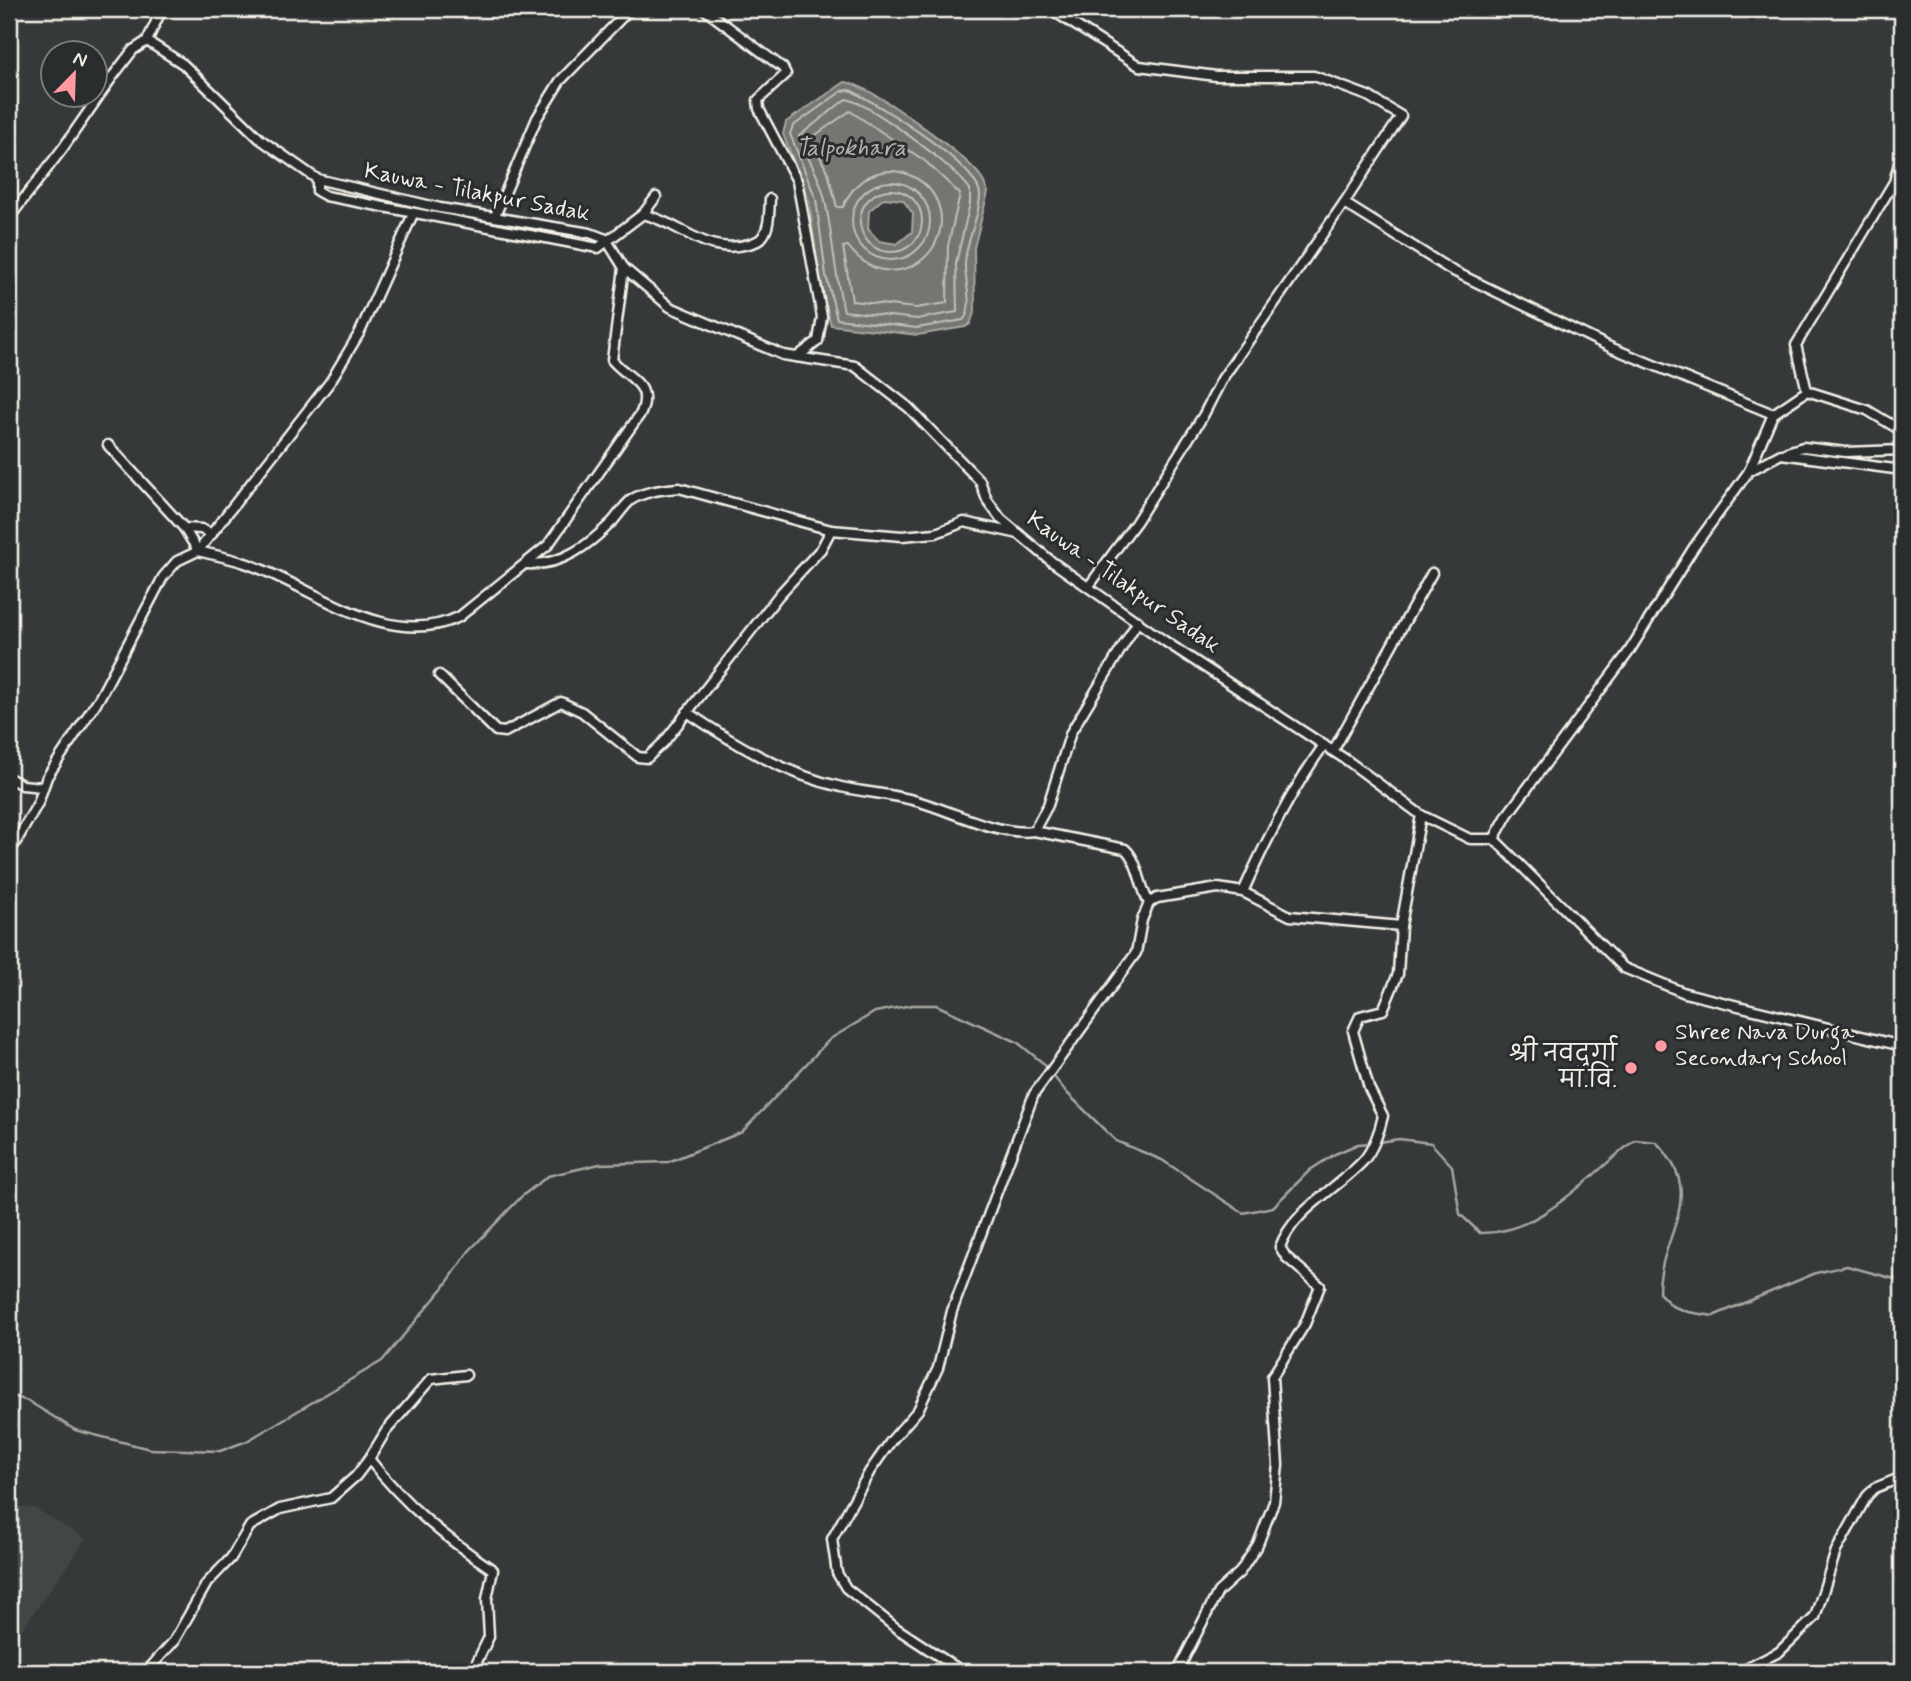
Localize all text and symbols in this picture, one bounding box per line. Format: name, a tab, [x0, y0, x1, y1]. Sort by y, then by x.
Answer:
north arrow	[38, 38, 108, 108]
text: N	[69, 46, 91, 74]
water label: Talpokhara	[796, 133, 906, 164]
street label: Kauwa - Tilakpur Sadak	[362, 156, 593, 230]
street label: Kauwa - Tilakpur Sadak	[1020, 505, 1226, 661]
place label: Shree Nava Durga Secondary School	[1675, 1018, 1855, 1074]
place label: श्री नवदुर्गा मा.वि.	[1509, 1035, 1619, 1096]
marker: Shree Nava Durga Secondary School	[1653, 1038, 1669, 1054]
marker: श्री नवदुर्गा मा.वि.	[1623, 1060, 1639, 1076]

